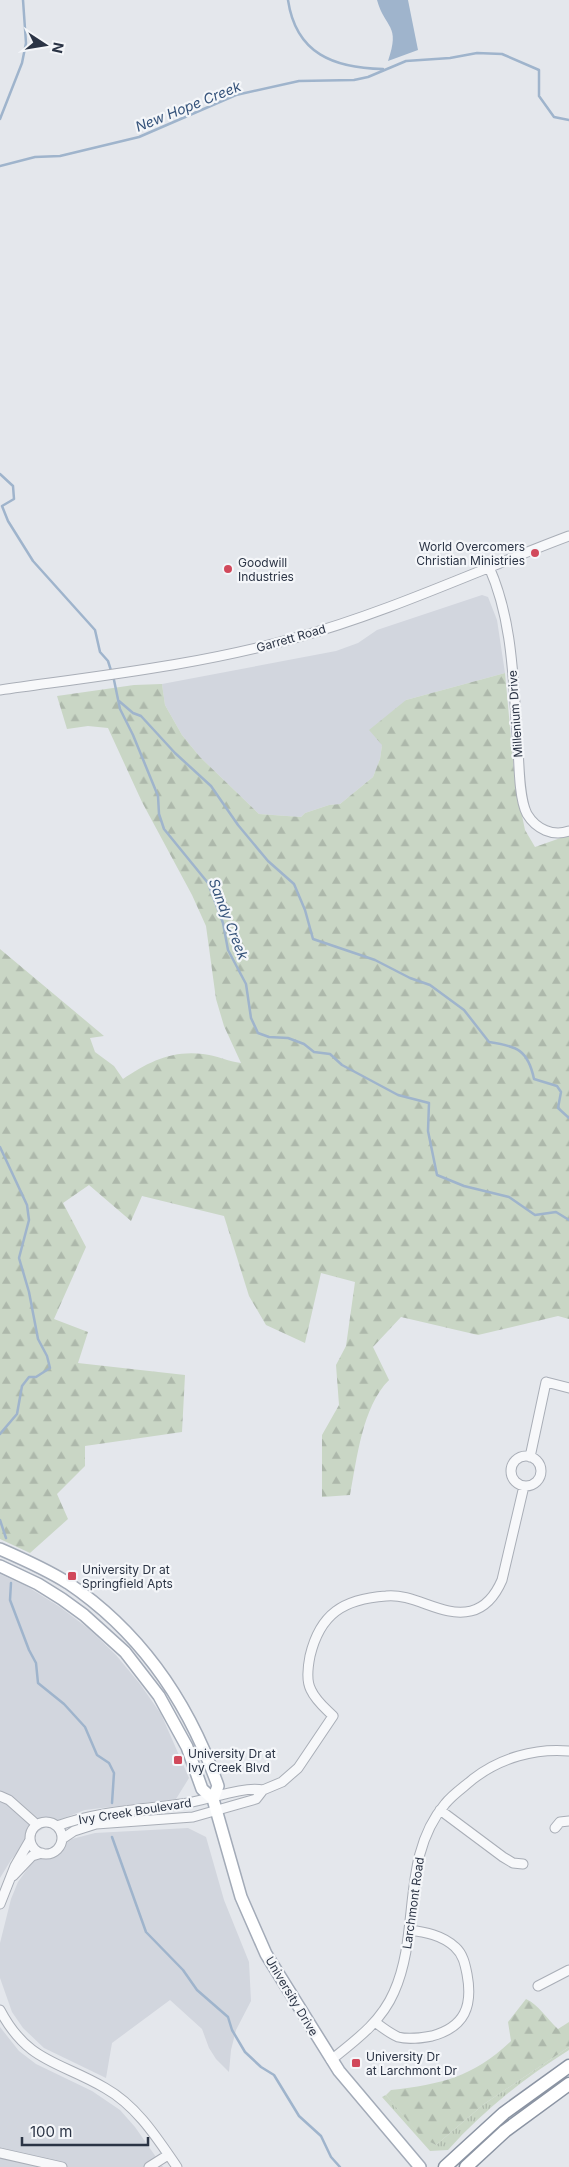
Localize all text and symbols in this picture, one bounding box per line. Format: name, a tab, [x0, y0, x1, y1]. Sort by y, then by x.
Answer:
north arrow	[20, 20, 70, 70]
text: N	[49, 41, 68, 55]
water label: New Hope Creek	[133, 77, 243, 135]
place label: World Overcomers Christian Ministries	[416, 539, 525, 568]
marker: World Overcomers Christian Ministries	[529, 547, 541, 559]
place label: Goodwill Industries	[238, 555, 294, 584]
marker: Goodwill Industries	[222, 563, 234, 575]
street label: Garrett Road	[255, 621, 327, 655]
street label: Millenium Drive	[504, 670, 526, 758]
water label: Sandy Creek	[206, 876, 252, 962]
place label: University Dr at Springfield Apts	[82, 1562, 173, 1591]
marker: University Dr at Springfield Apts	[66, 1570, 78, 1582]
place label: University Dr at Ivy Creek Blvd	[188, 1746, 276, 1775]
marker: University Dr at Ivy Creek Blvd	[172, 1754, 184, 1766]
street label: Ivy Creek Boulevard	[77, 1795, 193, 1827]
street label: Larchmont Road	[399, 1856, 427, 1950]
street label: University Drive	[262, 1953, 322, 2039]
place label: University Dr at Larchmont Dr	[366, 2049, 458, 2078]
marker: University Dr at Larchmont Dr	[350, 2057, 362, 2069]
scale bar	[22, 2114, 149, 2146]
text: 100 m	[30, 2122, 72, 2141]

